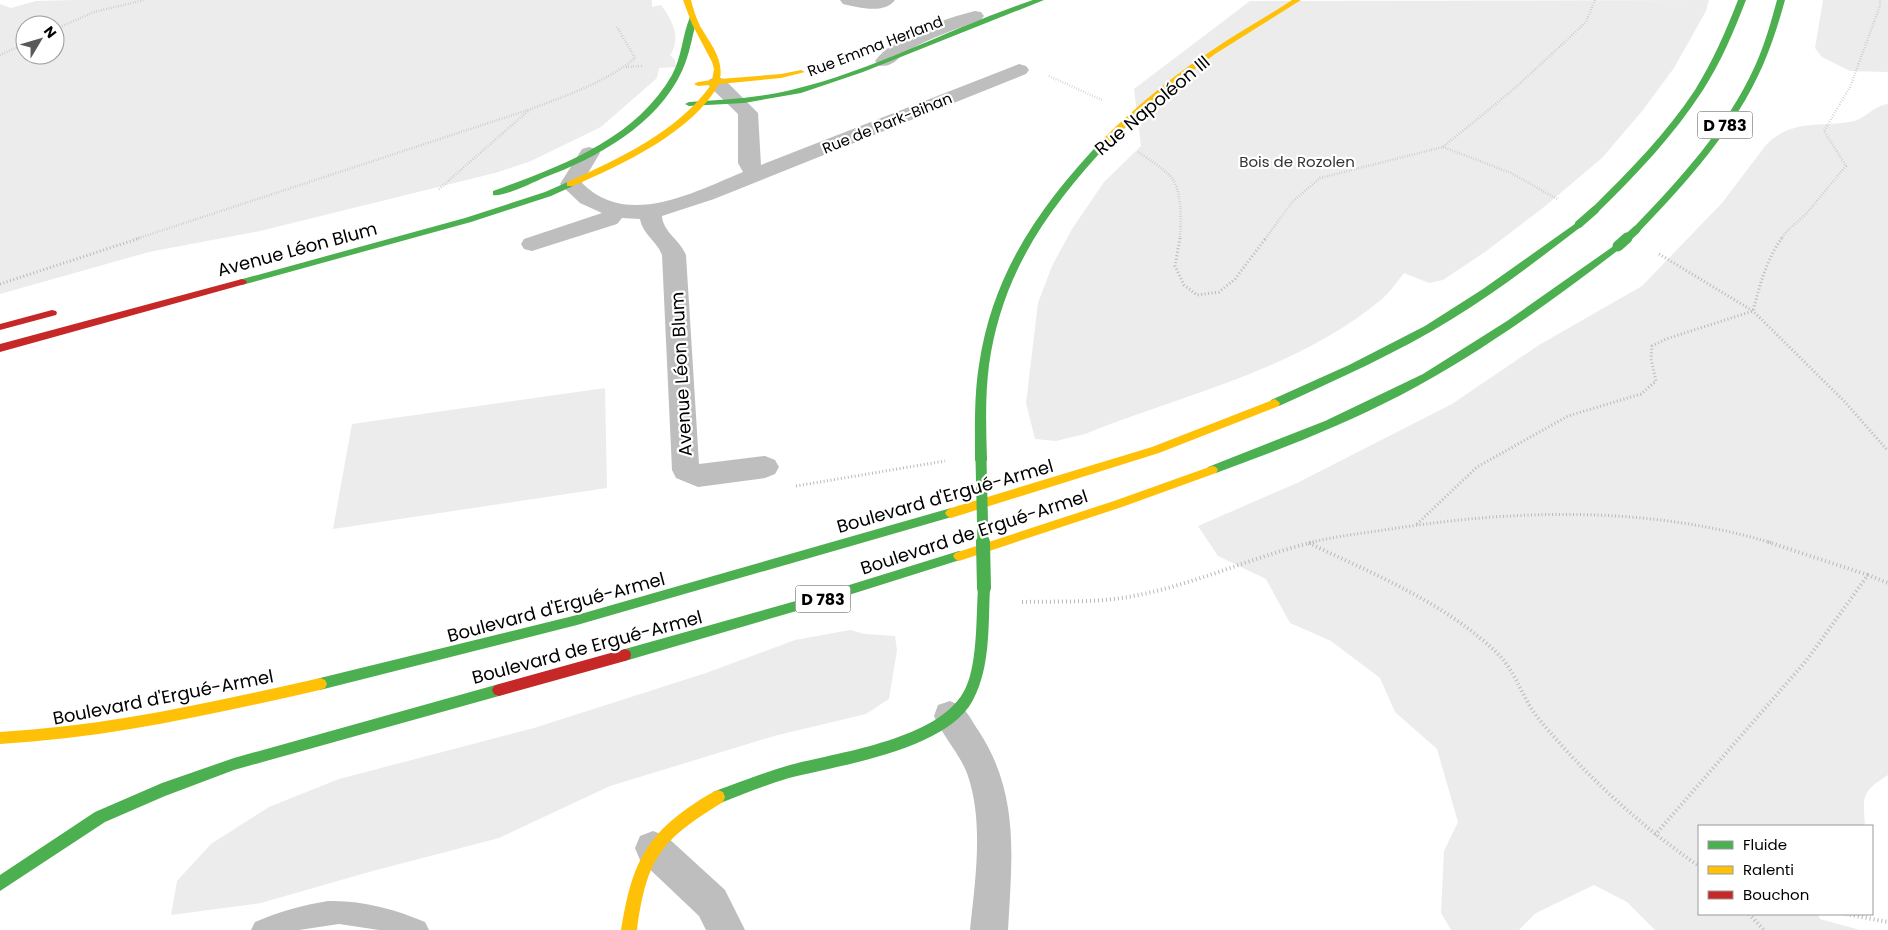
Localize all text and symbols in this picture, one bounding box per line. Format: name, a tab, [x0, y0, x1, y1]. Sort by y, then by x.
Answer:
street label: Rue Emma Herland	[804, 10, 946, 82]
north arrow	[15, 15, 65, 65]
text: N	[39, 22, 61, 42]
street label: Rue Napoléon III	[1089, 49, 1215, 161]
street label: Rue de Park-Bihan	[819, 87, 955, 159]
road number: D 783	[1698, 112, 1752, 138]
park label: Bois de Rozolen	[1239, 151, 1355, 172]
street label: Avenue Léon Blum	[214, 216, 380, 282]
street label: Avenue Léon Blum	[664, 291, 698, 457]
street label: Boulevard d'Ergué-Armel	[834, 453, 1056, 539]
street label: Boulevard de Ergué-Armel	[857, 483, 1091, 581]
street label: Boulevard d'Ergué-Armel	[444, 566, 668, 648]
road number: D 783	[796, 586, 850, 612]
street label: Boulevard de Ergué-Armel	[469, 604, 705, 690]
street label: Boulevard d'Ergué-Armel	[51, 663, 275, 731]
legend	[1698, 825, 1873, 915]
text: Fluide	[1743, 834, 1787, 855]
text: Ralenti	[1743, 859, 1794, 880]
text: Bouchon	[1743, 884, 1809, 905]

